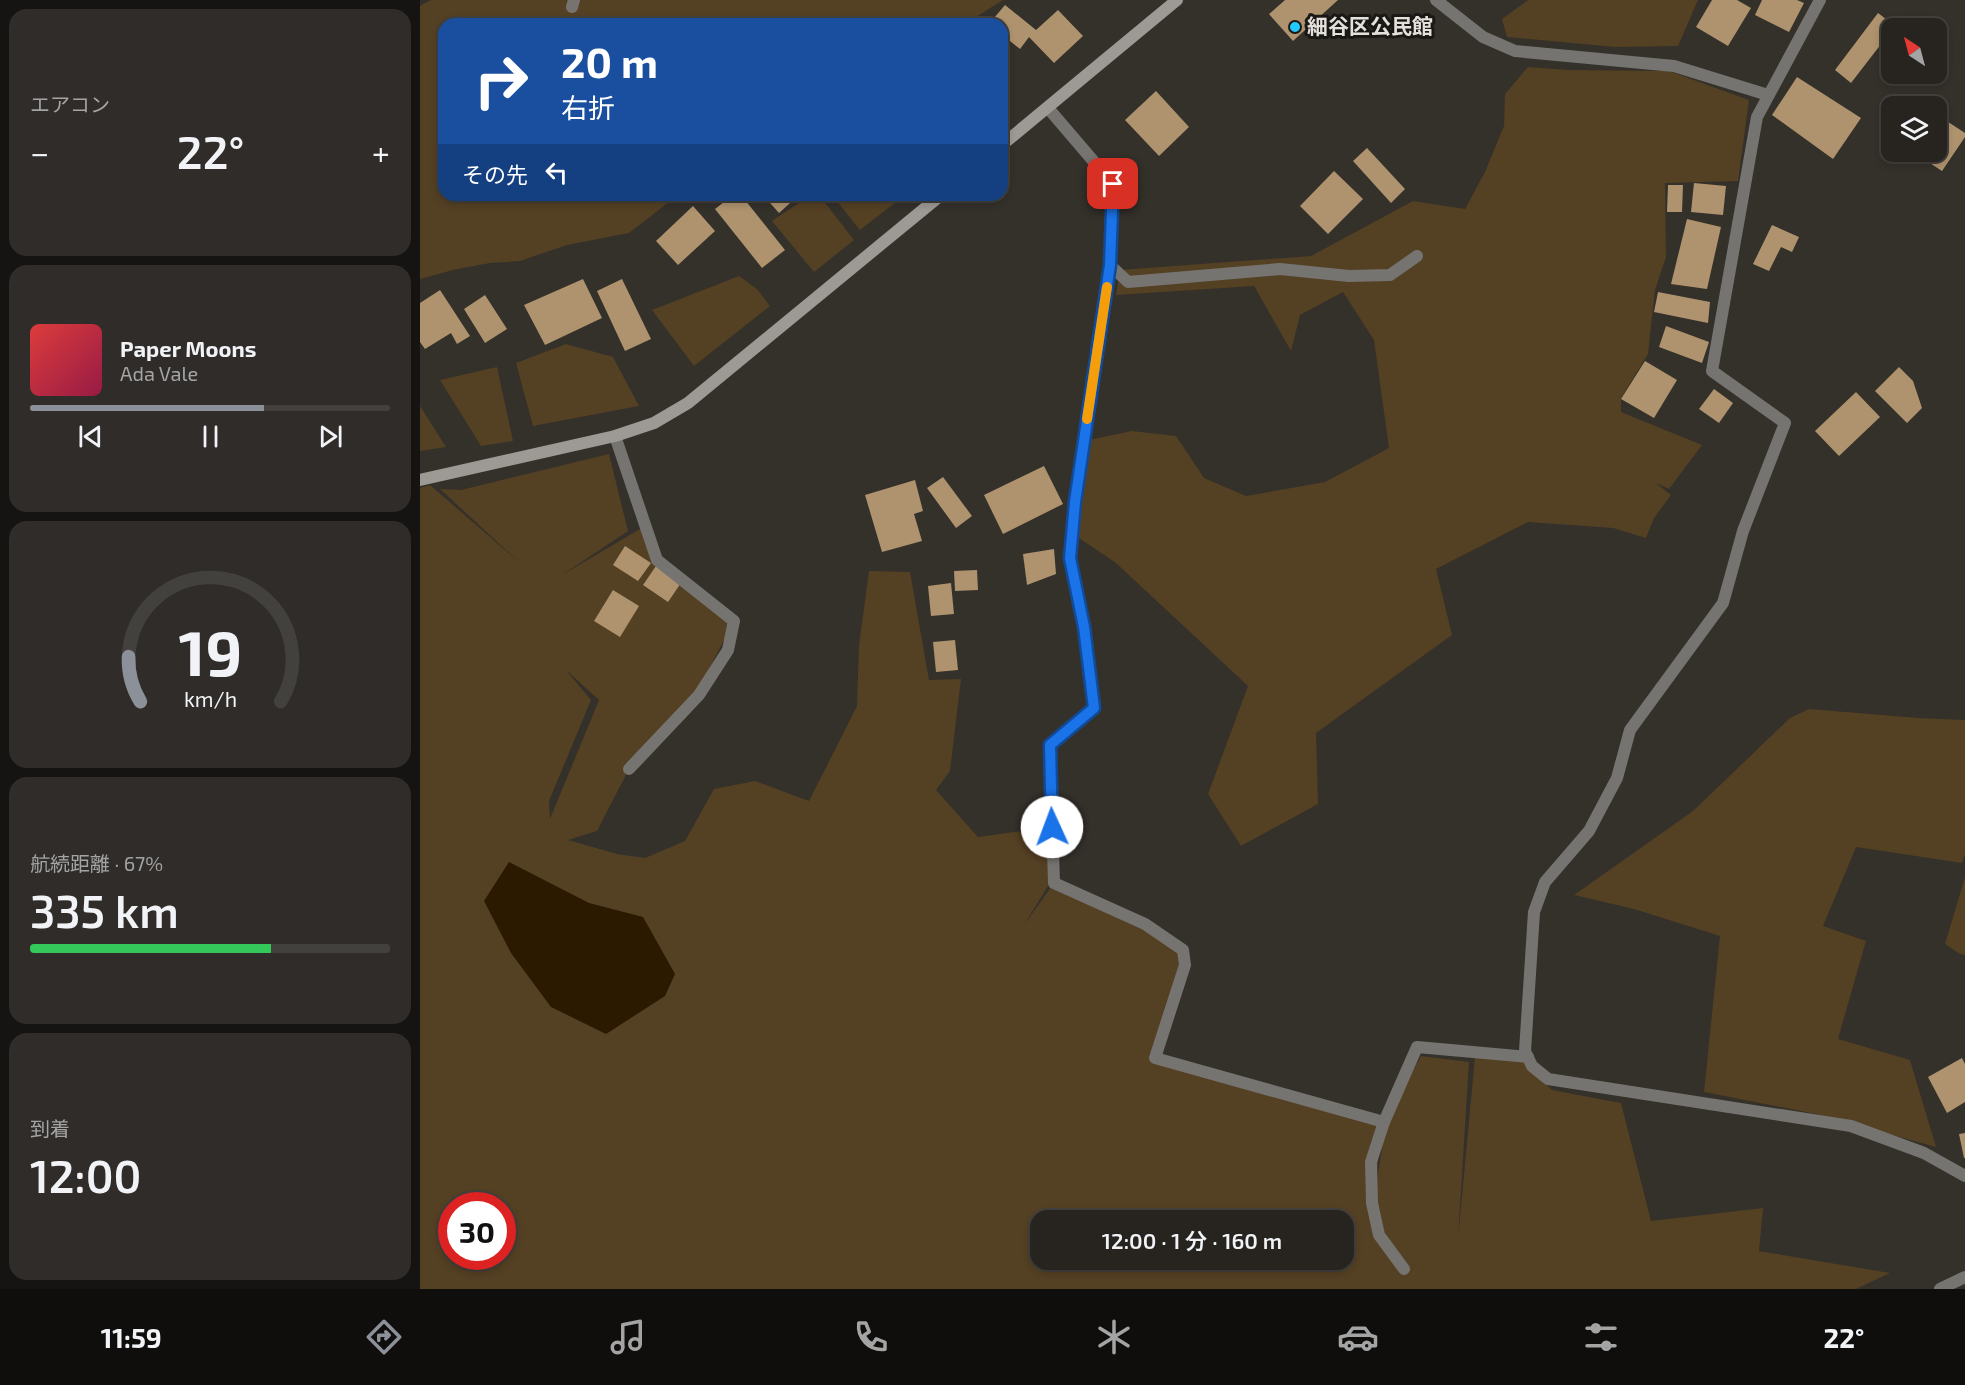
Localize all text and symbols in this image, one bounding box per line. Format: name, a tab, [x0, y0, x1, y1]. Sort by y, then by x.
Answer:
place label: 細谷区公民館	[1307, 13, 1433, 38]
north arrow	[1881, 18, 1947, 84]
map controls	[1881, 18, 1947, 162]
marker: 細谷区公民館	[1288, 20, 1302, 34]
text: 20 m	[561, 36, 658, 86]
icon: right	[462, 42, 540, 120]
text: 右折	[561, 91, 615, 123]
text: エアコン	[30, 92, 110, 116]
button: layers	[1881, 96, 1947, 162]
text: 22°	[177, 124, 244, 178]
text: −	[30, 132, 49, 172]
text: +	[372, 132, 390, 172]
icon: left	[540, 156, 573, 189]
pin	[1087, 158, 1138, 209]
text: その先	[462, 161, 528, 187]
icon: arrive	[1096, 167, 1129, 200]
text: Paper Moons	[120, 335, 256, 361]
text: Ada Vale	[120, 361, 198, 385]
icon: previous	[74, 420, 107, 453]
icon: pause	[194, 420, 227, 453]
icon: next	[314, 420, 347, 453]
text: 19	[178, 614, 242, 689]
text: km/h	[183, 686, 237, 711]
position arrow	[1020, 795, 1084, 859]
text: 航続距離 · 67%	[30, 851, 163, 875]
text: 335 km	[30, 883, 179, 937]
text: 到着	[30, 1116, 70, 1140]
text: 12:00	[30, 1148, 141, 1202]
speed limit sign: 30	[438, 1192, 516, 1270]
text: 12:00 · 1 分 · 160 m	[1102, 1227, 1282, 1253]
icon: directions	[363, 1316, 405, 1358]
icon: music	[607, 1316, 649, 1358]
icon: phone	[850, 1316, 892, 1358]
icon: climate	[1093, 1316, 1135, 1358]
icon: car	[1337, 1316, 1379, 1358]
icon: filters	[1580, 1316, 1622, 1358]
text: 11:59	[101, 1321, 162, 1353]
text: 22°	[1824, 1321, 1864, 1353]

